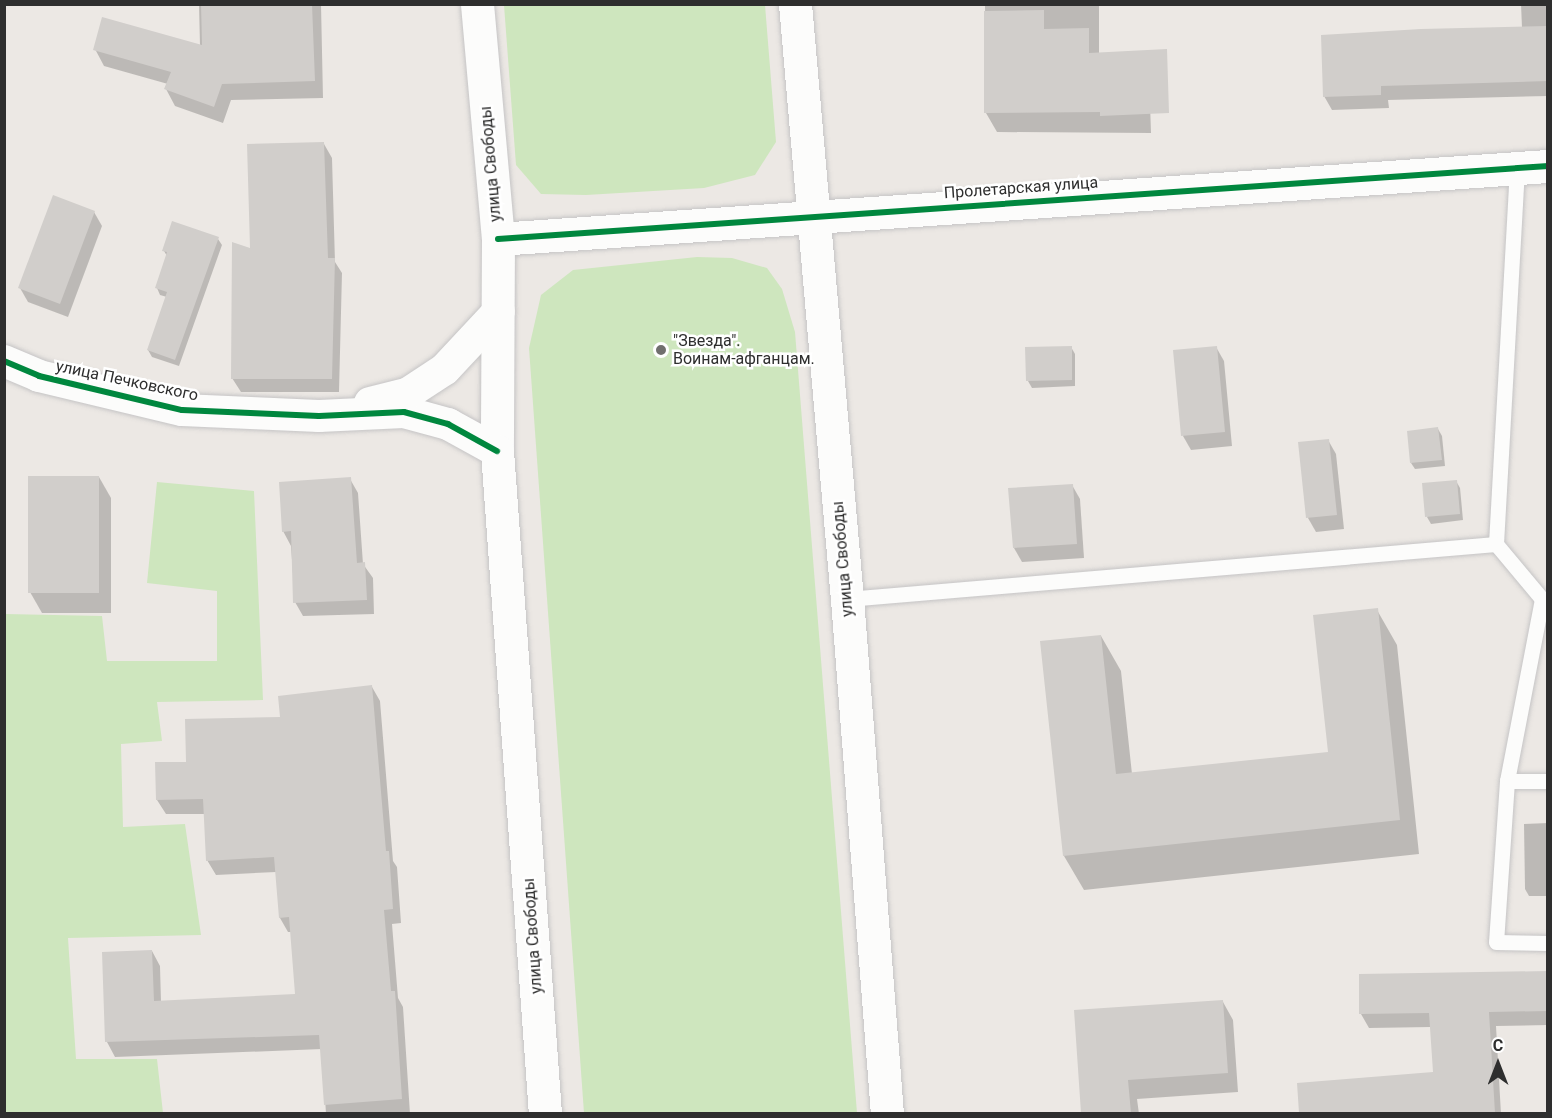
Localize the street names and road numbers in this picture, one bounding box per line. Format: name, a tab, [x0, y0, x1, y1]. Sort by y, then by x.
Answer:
street label: улица Свободы	[476, 105, 506, 223]
street label: Пролетарская улица	[943, 173, 1099, 203]
street label: улица Печковского	[54, 357, 200, 405]
street label: улица Свободы	[828, 500, 858, 618]
street label: улица Свободы	[519, 877, 547, 995]

